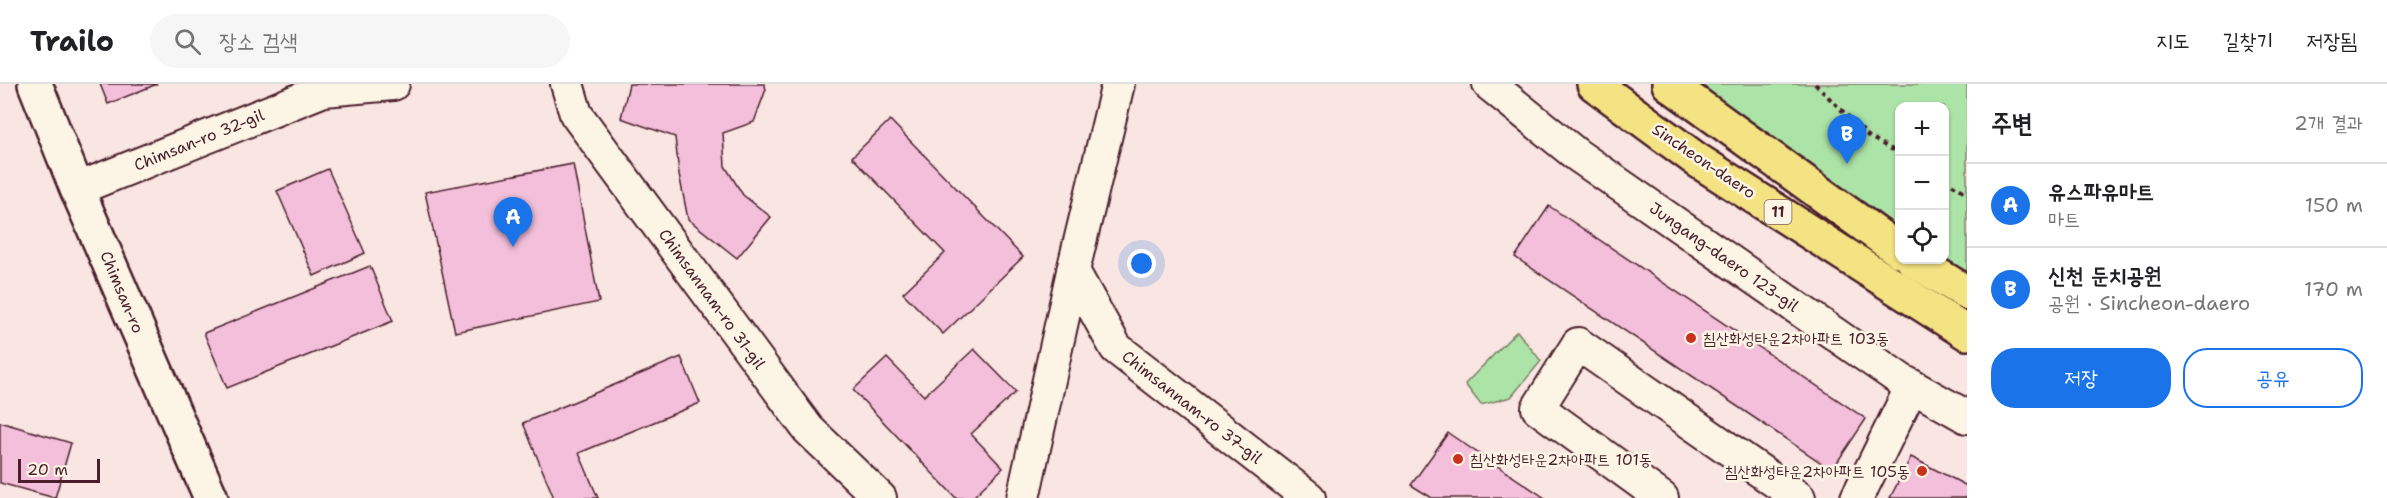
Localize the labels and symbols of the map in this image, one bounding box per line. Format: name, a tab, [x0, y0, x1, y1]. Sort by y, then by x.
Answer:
street label: Chimsan-ro 32-gil	[131, 104, 267, 176]
pin: B	[1828, 115, 1866, 164]
street label: Sincheon-daero	[1648, 119, 1760, 203]
street label: Jungang-daero 123-gil	[1645, 197, 1803, 317]
pin: A	[494, 198, 532, 247]
road number: 11	[1764, 200, 1792, 224]
street label: Chimsannam-ro 31-gil	[654, 225, 770, 373]
street label: Chimsan-ro	[95, 248, 149, 336]
your location	[1127, 249, 1156, 278]
place label: 침산화성타운2차아파트 103동	[1703, 328, 1889, 349]
marker: 침산화성타운2차아파트 103동	[1684, 331, 1698, 345]
street label: Chimsannam-ro 37-gil	[1118, 346, 1267, 468]
place label: 침산화성타운2차아파트 101동	[1470, 449, 1652, 470]
marker: 침산화성타운2차아파트 101동	[1451, 452, 1465, 466]
scale bar	[18, 456, 100, 484]
place label: 침산화성타운2차아파트 105동	[1725, 461, 1910, 482]
marker: 침산화성타운2차아파트 105동	[1915, 464, 1929, 478]

